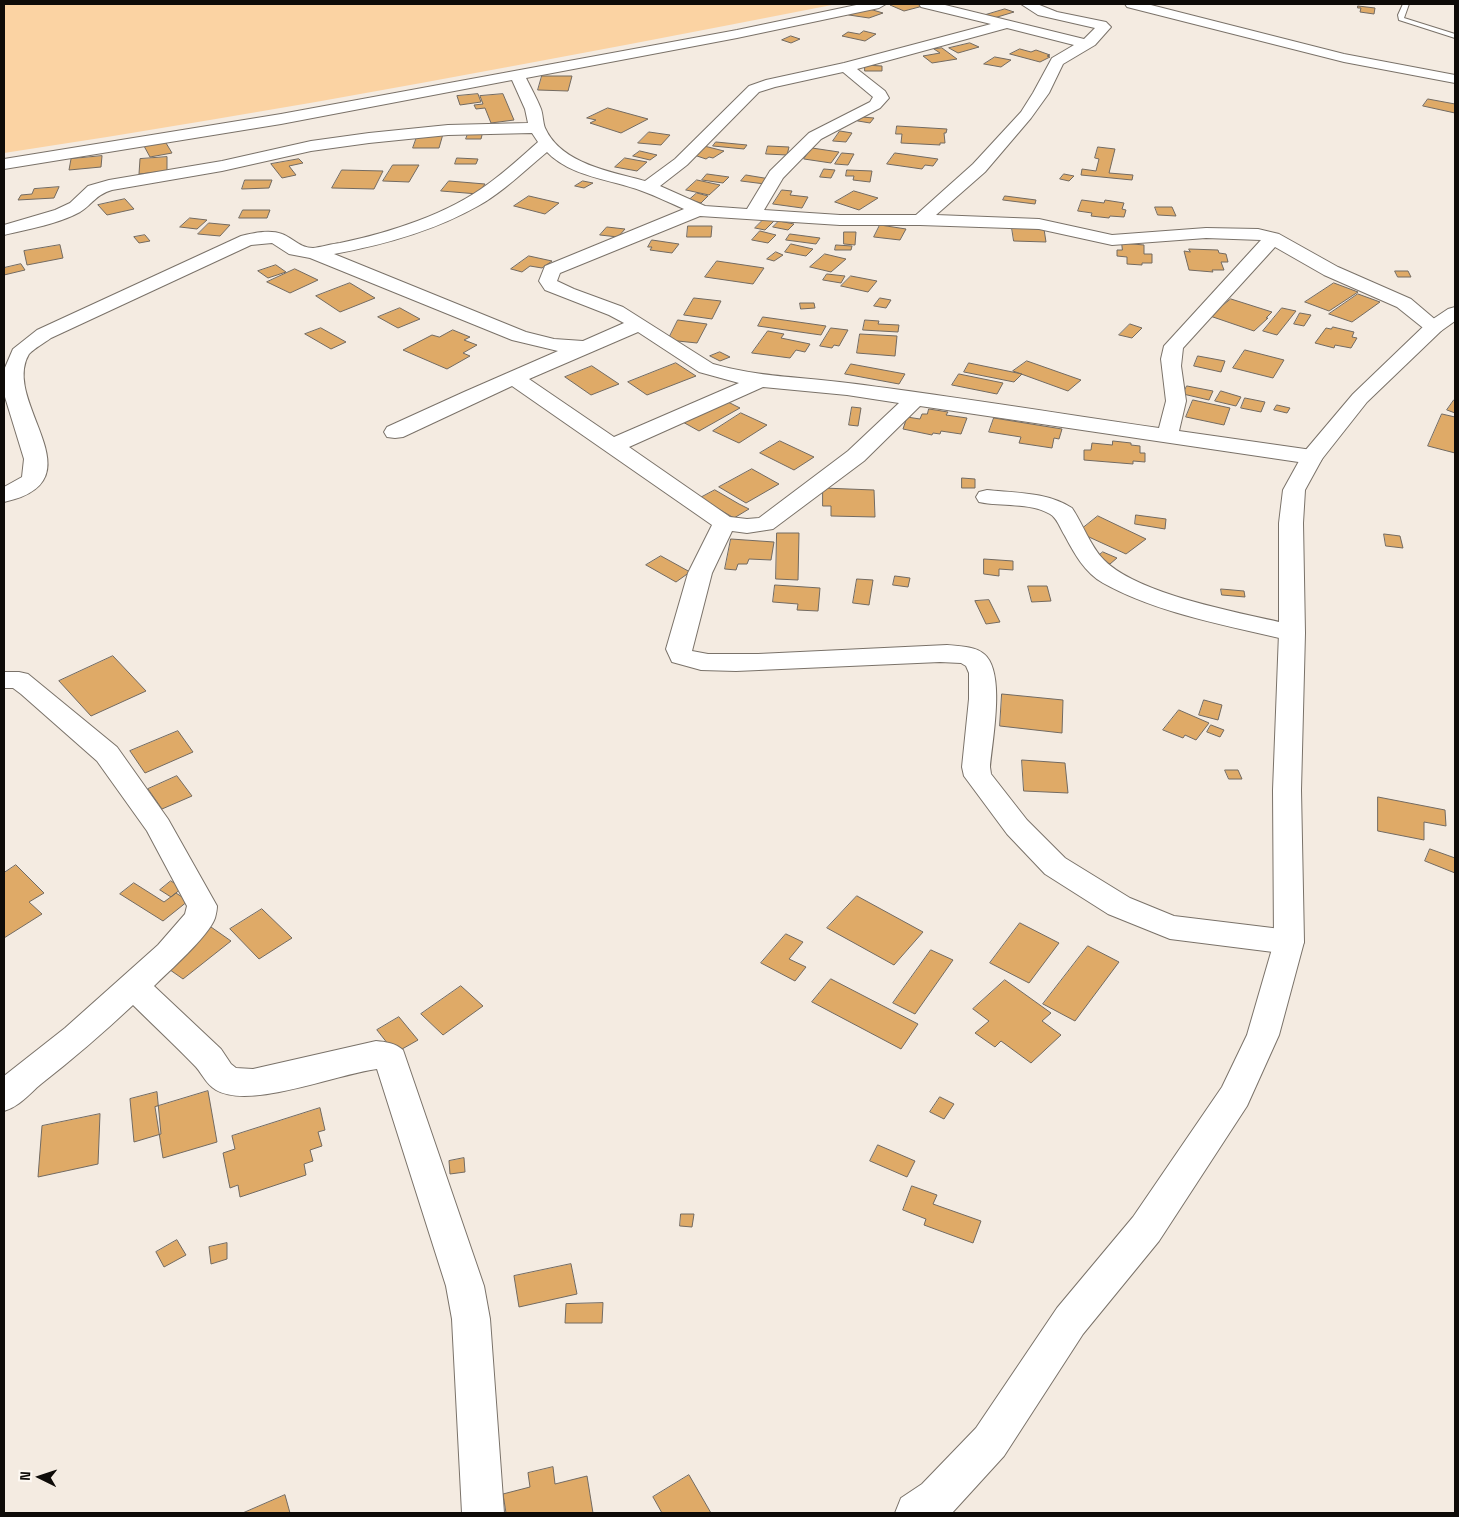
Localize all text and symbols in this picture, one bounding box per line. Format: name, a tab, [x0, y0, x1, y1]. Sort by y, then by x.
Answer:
north arrow	[15, 1452, 65, 1502]
text: N	[16, 1471, 34, 1481]

